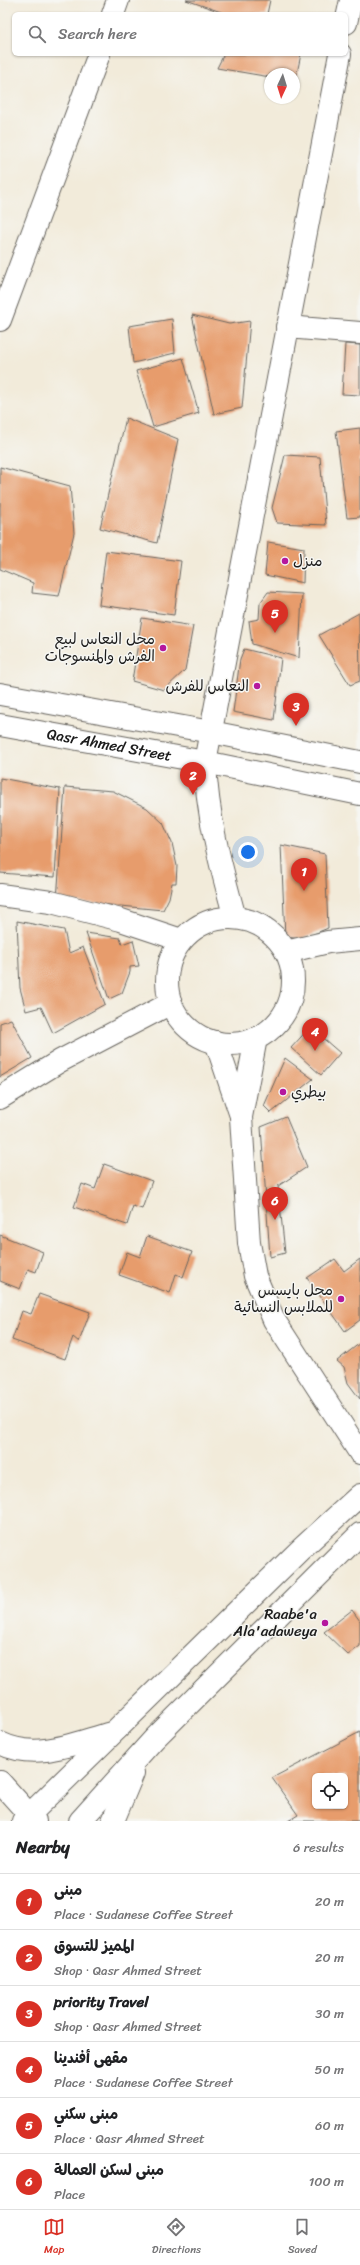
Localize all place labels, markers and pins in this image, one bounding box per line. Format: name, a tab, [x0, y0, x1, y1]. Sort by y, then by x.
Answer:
place label: منزل	[293, 548, 323, 574]
marker: منزل	[280, 556, 290, 566]
pin: 5	[262, 600, 288, 633]
place label: محل النعاس لبيع الفرش والمنسوجات	[45, 626, 155, 669]
marker: محل النعاس لبيع الفرش والمنسوجات	[158, 643, 168, 653]
place label: النعاس للفرش	[165, 673, 249, 699]
marker: النعاس للفرش	[252, 681, 262, 691]
pin: 3	[283, 693, 309, 726]
pin: 2	[180, 762, 206, 795]
pin: 1	[291, 858, 317, 891]
pin: 4	[302, 1018, 328, 1051]
place label: بيطري	[291, 1079, 326, 1105]
marker: بيطري	[278, 1087, 288, 1097]
pin: 6	[262, 1187, 288, 1220]
place label: محل بايسس للملابس النسائية	[234, 1277, 333, 1320]
marker: محل بايسس للملابس النسائية	[336, 1294, 346, 1304]
place label: Raabe'a Ala'adaweya	[232, 1601, 317, 1644]
marker: Raabe'a Ala'adaweya	[320, 1618, 330, 1628]

